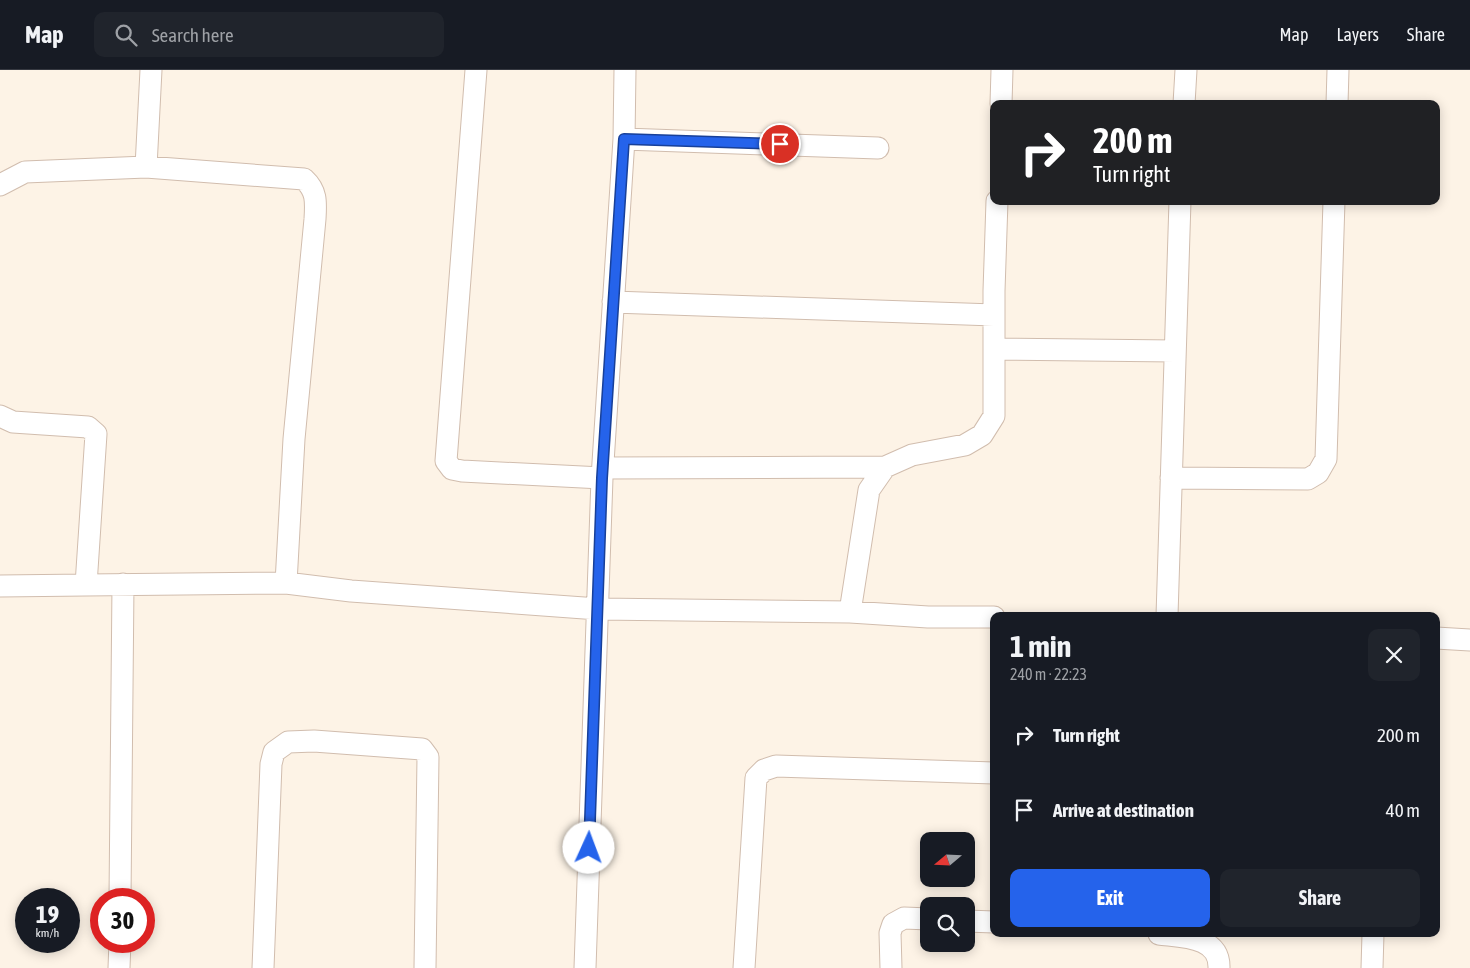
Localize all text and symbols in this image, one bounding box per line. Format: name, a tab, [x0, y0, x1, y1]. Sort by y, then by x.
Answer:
search box	[94, 12, 444, 57]
text: Map	[25, 21, 64, 48]
icon: search	[112, 21, 140, 49]
text: Search here	[152, 24, 234, 46]
text: Map	[1279, 24, 1308, 45]
text: Layers	[1336, 24, 1379, 45]
text: Share	[1407, 24, 1445, 45]
icon: right	[1010, 120, 1075, 185]
text: 200 m	[1093, 120, 1172, 160]
pin	[759, 123, 801, 165]
icon: arrive	[766, 130, 794, 158]
text: Turn right	[1093, 161, 1170, 187]
text: 1 min	[1010, 629, 1071, 663]
button: close	[1368, 629, 1420, 681]
text: 240 m · 22:23	[1010, 665, 1087, 683]
icon: right	[1010, 721, 1038, 749]
text: Turn right	[1053, 724, 1120, 746]
text: 200 m	[1377, 724, 1420, 746]
icon: arrive	[1010, 796, 1038, 824]
text: Arrive at destination	[1053, 799, 1194, 821]
text: 40 m	[1386, 799, 1420, 821]
position arrow	[562, 821, 614, 873]
north arrow	[920, 832, 975, 888]
map controls	[920, 832, 975, 952]
button: Exit	[1010, 869, 1210, 927]
button: Share	[1220, 869, 1420, 927]
speed limit sign: 30	[90, 888, 155, 953]
button: search	[920, 897, 975, 952]
text: 19	[36, 900, 59, 928]
text: km/h	[36, 926, 59, 940]

